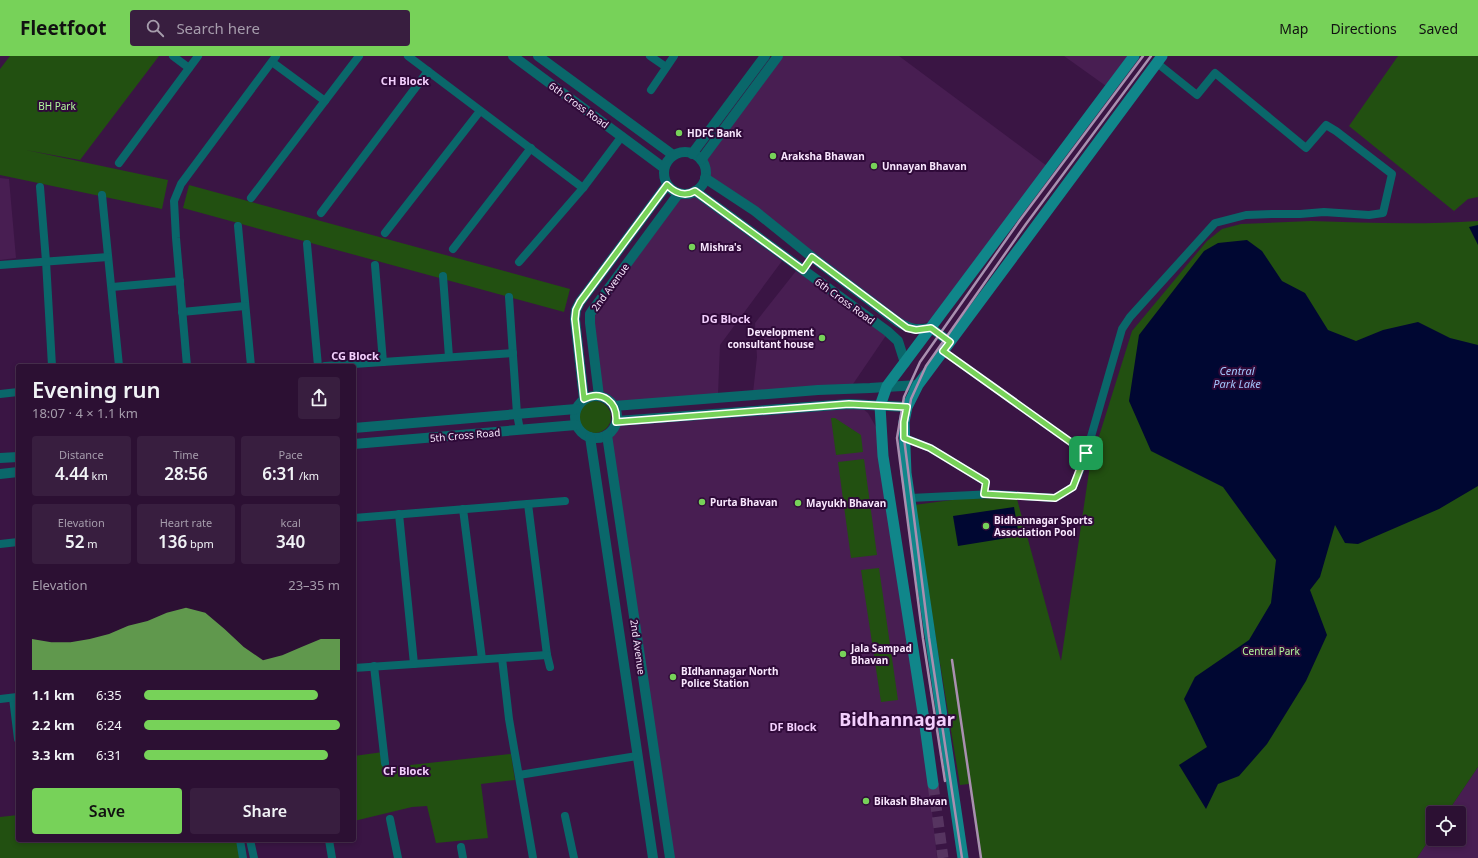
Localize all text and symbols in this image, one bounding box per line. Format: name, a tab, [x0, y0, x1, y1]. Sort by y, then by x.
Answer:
search box	[130, 10, 410, 46]
text: Fleetfoot	[20, 15, 106, 41]
icon: search	[144, 17, 166, 39]
text: Search here	[176, 18, 260, 38]
text: Map	[1279, 19, 1308, 38]
text: Directions	[1330, 19, 1397, 38]
text: Saved	[1419, 19, 1458, 38]
district label: CH Block	[381, 73, 429, 88]
street label: 6th Cross Road	[546, 79, 612, 131]
park label: BH Park	[38, 99, 76, 113]
place label: HDFC Bank	[687, 126, 743, 140]
marker: HDFC Bank	[674, 128, 684, 138]
place label: Araksha Bhawan	[781, 149, 865, 163]
marker: Araksha Bhawan	[768, 151, 778, 161]
place label: Unnayan Bhavan	[882, 159, 967, 173]
marker: Unnayan Bhavan	[869, 161, 879, 171]
place label: Mishra's	[700, 240, 741, 254]
marker: Mishra's	[687, 242, 697, 252]
street label: 2nd Avenue	[588, 260, 632, 314]
street label: 6th Cross Road	[812, 275, 878, 327]
district label: DG Block	[702, 311, 751, 326]
place label: Development consultant house	[728, 325, 815, 351]
marker: Development consultant house	[817, 333, 827, 343]
district label: CG Block	[331, 348, 379, 363]
water label: Central Park Lake	[1213, 363, 1261, 391]
text: Evening run	[32, 374, 161, 404]
button: share	[298, 377, 340, 419]
text: 18:07 · 4 × 1.1 km	[32, 404, 138, 422]
street label: 5th Cross Road	[429, 425, 501, 445]
pin	[1069, 436, 1103, 470]
icon: arrive	[1075, 442, 1097, 464]
text: Distance	[59, 447, 104, 462]
text: Time	[173, 447, 199, 462]
text: Pace	[279, 447, 303, 462]
text: 4.44	[55, 462, 89, 485]
text: 28:56	[164, 462, 208, 485]
text: 6:31	[262, 462, 296, 485]
text: km	[89, 468, 108, 483]
text: /km	[296, 468, 319, 483]
place label: Purta Bhavan	[710, 495, 777, 509]
place label: Mayukh Bhavan	[806, 496, 886, 510]
marker: Purta Bhavan	[697, 497, 707, 507]
marker: Mayukh Bhavan	[793, 498, 803, 508]
place label: Bidhannagar Sports Association Pool	[994, 513, 1093, 539]
text: Elevation	[58, 515, 105, 530]
text: Heart rate	[160, 515, 212, 530]
text: kcal	[281, 515, 301, 530]
marker: Bidhannagar Sports Association Pool	[981, 521, 991, 531]
text: 52	[65, 530, 84, 553]
text: 136	[158, 530, 187, 553]
text: 340	[276, 530, 305, 553]
text: m	[84, 536, 98, 551]
text: bpm	[187, 536, 214, 551]
text: Elevation	[32, 576, 88, 594]
text: 23–35 m	[288, 576, 340, 594]
street label: 2nd Avenue	[627, 618, 649, 676]
place label: Jala Sampad Bhavan	[850, 641, 912, 667]
park label: Central Park	[1242, 644, 1300, 658]
marker: Jala Sampad Bhavan	[838, 649, 848, 659]
place label: BIdhannagar North Police Station	[681, 664, 778, 690]
marker: BIdhannagar North Police Station	[668, 672, 678, 682]
text: 1.1 km	[32, 686, 75, 704]
text: 6:35	[96, 686, 122, 704]
district label: Bidhannagar	[839, 707, 955, 731]
text: 2.2 km	[32, 716, 75, 734]
text: 6:24	[96, 716, 122, 734]
district label: DF Block	[770, 719, 817, 734]
text: 3.3 km	[32, 746, 75, 764]
text: 6:31	[96, 746, 122, 764]
district label: CF Block	[383, 763, 429, 778]
button: Save	[32, 788, 182, 834]
button: Share	[190, 788, 340, 834]
place label: Bikash Bhavan	[874, 794, 947, 808]
marker: Bikash Bhavan	[861, 796, 871, 806]
map controls	[1426, 806, 1466, 846]
button: locate	[1426, 806, 1466, 846]

